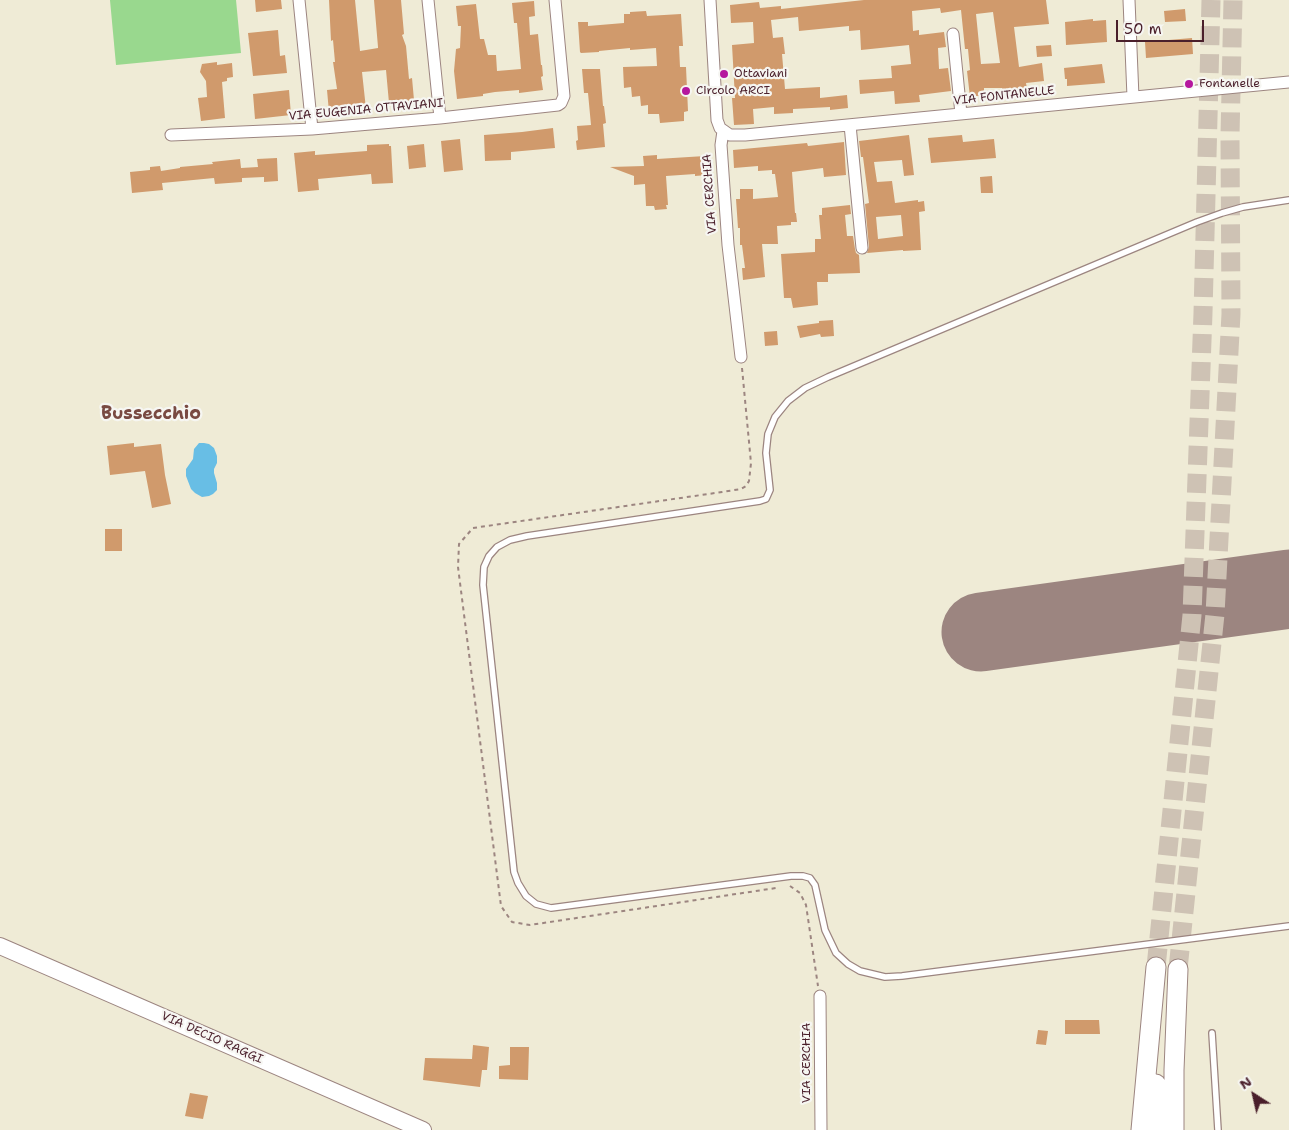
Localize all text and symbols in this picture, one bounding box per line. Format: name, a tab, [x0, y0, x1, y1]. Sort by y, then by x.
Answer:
scale bar	[1119, 10, 1206, 42]
text: 50 m	[1124, 19, 1162, 39]
place label: Ottaviani	[734, 67, 787, 81]
marker: Ottaviani	[718, 68, 730, 80]
place label: Fontanelle	[1199, 77, 1260, 91]
marker: Fontanelle	[1183, 78, 1195, 90]
place label: Circolo ARCI	[696, 84, 770, 98]
street label: VIA FONTANELLE	[953, 84, 1055, 108]
marker: Circolo ARCI	[680, 85, 692, 97]
street label: VIA EUGENIA OTTAVIANI	[288, 96, 444, 124]
street label: VIA CERCHIA	[700, 153, 720, 235]
district label: Bussecchio	[101, 403, 201, 425]
street label: VIA DECIO RAGGI	[159, 1009, 265, 1067]
street label: VIA CERCHIA	[800, 1023, 814, 1103]
north arrow	[1229, 1070, 1279, 1120]
text: N	[1236, 1072, 1255, 1093]

